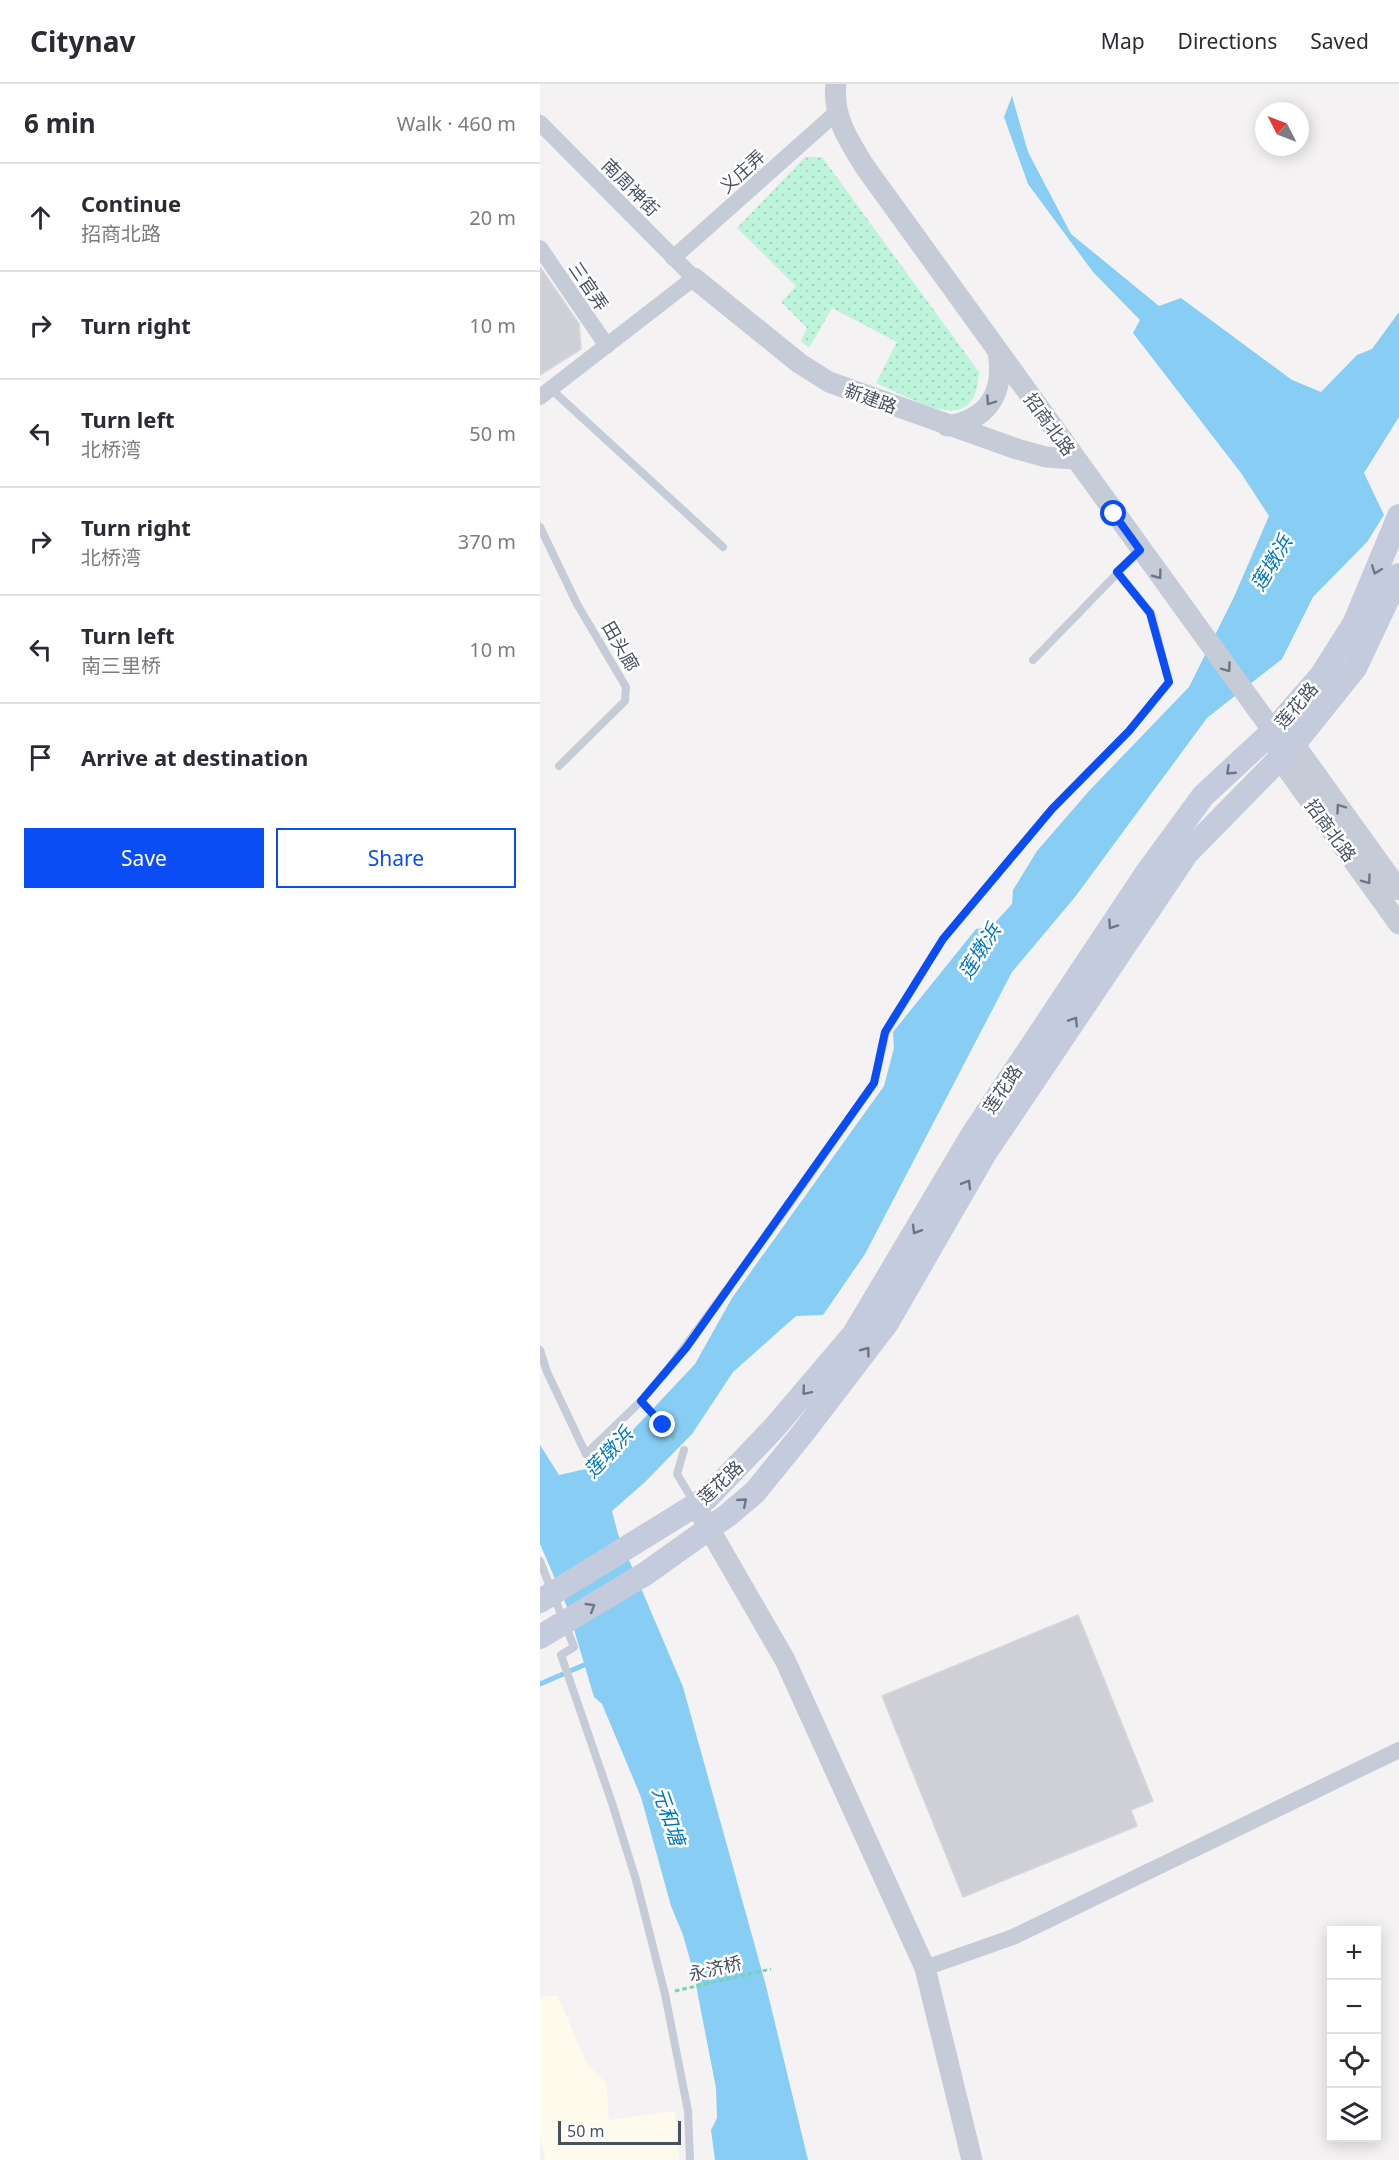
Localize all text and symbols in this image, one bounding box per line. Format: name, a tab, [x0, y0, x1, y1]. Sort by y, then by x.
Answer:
text: Citynav	[30, 22, 135, 60]
text: Map	[1101, 27, 1145, 55]
text: Directions	[1178, 27, 1277, 55]
text: Saved	[1310, 27, 1369, 55]
north arrow	[1255, 102, 1309, 156]
text: 6 min	[24, 105, 96, 141]
text: Walk · 460 m	[397, 110, 516, 137]
street label: 义庄弄	[714, 144, 770, 198]
street label: 南周神街	[597, 153, 665, 221]
text: Continue	[81, 188, 181, 218]
icon: ahead	[24, 201, 57, 234]
text: 20 m	[469, 204, 516, 231]
text: 招商北路	[81, 220, 161, 247]
street label: 三官弄	[564, 257, 614, 315]
icon: right	[24, 309, 57, 342]
text: Turn right	[81, 310, 191, 340]
text: 10 m	[469, 312, 516, 339]
street label: 新建路	[842, 377, 900, 419]
street label: 招商北路	[1019, 388, 1081, 460]
one-way arrow	[986, 395, 997, 406]
text: Turn left	[81, 404, 175, 434]
icon: left	[24, 417, 57, 450]
text: 50 m	[469, 420, 516, 447]
text: 北桥湾	[81, 436, 141, 463]
route start	[1100, 500, 1126, 526]
text: Turn right	[81, 512, 191, 542]
icon: right	[24, 525, 57, 558]
text: 370 m	[458, 528, 516, 555]
water label: 莲墩浜	[1244, 529, 1299, 596]
text: 北桥湾	[81, 544, 141, 571]
one-way arrow	[1371, 564, 1383, 575]
one-way arrow	[1151, 568, 1162, 579]
street label: 田头廊	[597, 617, 645, 675]
text: Turn left	[81, 620, 175, 650]
icon: left	[24, 633, 57, 666]
text: 10 m	[469, 636, 516, 663]
text: 南三里桥	[81, 652, 161, 679]
one-way arrow	[1220, 662, 1231, 673]
street label: 莲花路	[1269, 677, 1323, 733]
icon: arrive	[24, 741, 57, 774]
text: Arrive at destination	[81, 742, 308, 772]
one-way arrow	[1227, 764, 1237, 775]
street label: 招商北路	[1300, 794, 1362, 866]
one-way arrow	[1336, 804, 1347, 815]
button: Save	[24, 828, 264, 888]
button: Share	[276, 828, 516, 888]
one-way arrow	[1360, 873, 1371, 884]
water label: 莲墩浜	[952, 917, 1007, 984]
one-way arrow	[1107, 919, 1119, 929]
one-way arrow	[1067, 1017, 1078, 1028]
street label: 莲花路	[977, 1060, 1027, 1118]
one-way arrow	[960, 1180, 971, 1191]
one-way arrow	[911, 1224, 923, 1234]
one-way arrow	[859, 1347, 870, 1358]
one-way arrow	[802, 1384, 813, 1395]
route end	[649, 1411, 675, 1437]
water label: 莲墩浜	[578, 1419, 640, 1483]
street label: 莲花路	[692, 1455, 748, 1509]
one-way arrow	[736, 1498, 747, 1509]
one-way arrow	[585, 1602, 595, 1614]
water label: 元和塘	[646, 1783, 693, 1852]
map controls	[1327, 1926, 1381, 2142]
button: +	[1327, 1926, 1381, 1980]
street label: 永济桥	[686, 1950, 744, 1986]
button: −	[1327, 1980, 1381, 2034]
button: locate	[1327, 2034, 1381, 2088]
button: layers	[1327, 2088, 1381, 2142]
scale bar	[558, 2118, 681, 2146]
text: 50 m	[567, 2120, 604, 2142]

